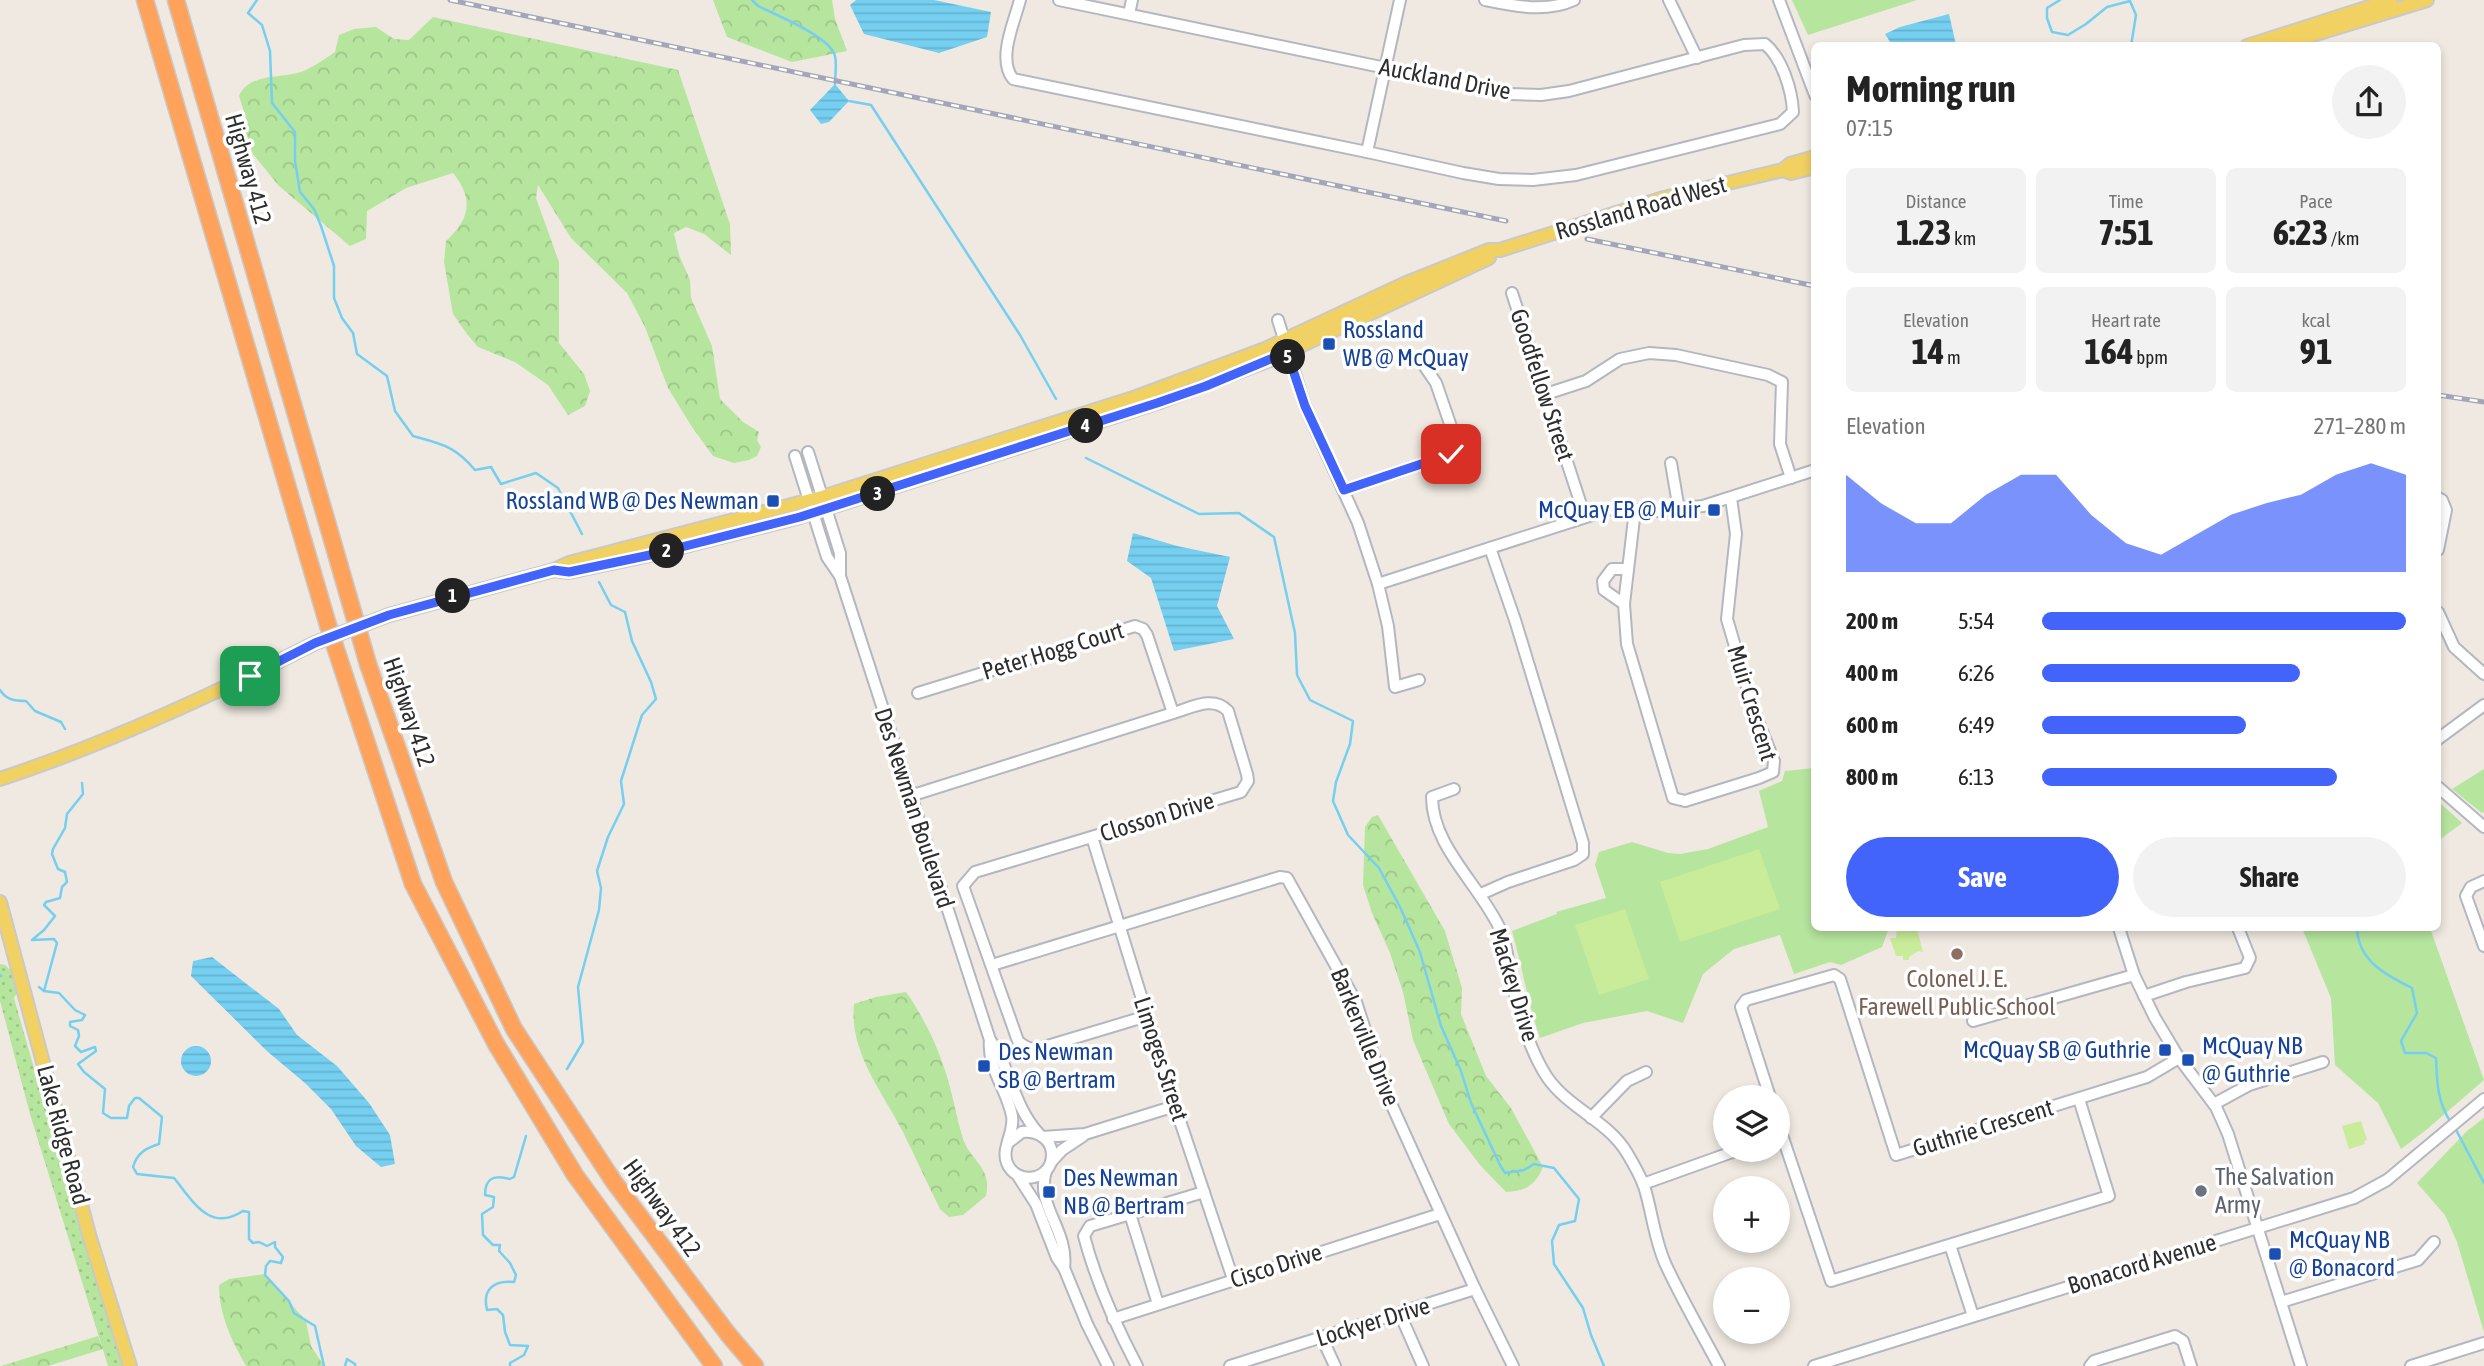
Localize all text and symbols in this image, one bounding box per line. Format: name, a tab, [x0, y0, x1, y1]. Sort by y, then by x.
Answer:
street label: Auckland Drive	[1377, 53, 1513, 104]
button: share	[2332, 65, 2406, 139]
text: Morning run	[1846, 67, 2016, 110]
street label: Highway 412	[220, 110, 277, 227]
text: 07:15	[1846, 115, 1893, 141]
street label: Rossland Road West	[1552, 170, 1729, 245]
text: Distance	[1906, 190, 1966, 212]
text: Time	[2109, 190, 2143, 212]
text: Pace	[2299, 190, 2333, 212]
text: 1.23	[1896, 212, 1951, 252]
text: 7:51	[2098, 212, 2154, 252]
text: 6:23	[2273, 212, 2328, 252]
text: km	[1951, 227, 1976, 249]
text: /km	[2328, 227, 2359, 249]
street label: Goodfellow Street	[1505, 306, 1580, 464]
text: Elevation	[1903, 309, 1969, 331]
text: Heart rate	[2091, 309, 2161, 331]
text: kcal	[2302, 309, 2330, 331]
place label: Rossland WB @ McQuay	[1343, 316, 1469, 371]
text: 14	[1911, 331, 1944, 371]
text: 164	[2084, 331, 2134, 371]
text: 91	[2300, 331, 2332, 371]
marker: Rossland WB @ McQuay	[1321, 336, 1337, 352]
pin: 5	[1270, 340, 1306, 374]
text: 5	[1283, 345, 1292, 367]
text: m	[1944, 346, 1961, 368]
text: bpm	[2134, 346, 2168, 368]
pin: 4	[1068, 408, 1104, 444]
text: Elevation	[1846, 413, 1926, 439]
text: 271–280 m	[2313, 413, 2406, 439]
text: 4	[1081, 414, 1090, 436]
pin	[1421, 424, 1481, 484]
icon: check	[1432, 435, 1470, 473]
pin: 3	[860, 476, 896, 512]
text: 3	[873, 482, 882, 504]
place label: Rossland WB @ Des Newman	[506, 487, 759, 514]
marker: Rossland WB @ Des Newman	[765, 493, 781, 509]
place label: McQuay EB @ Muir	[1538, 496, 1701, 523]
marker: McQuay EB @ Muir	[1706, 502, 1722, 518]
pin: 2	[650, 534, 684, 568]
text: 2	[662, 539, 671, 561]
pin: 1	[435, 578, 470, 614]
text: 1	[448, 584, 457, 606]
text: 200 m	[1846, 608, 1898, 634]
text: 5:54	[1958, 608, 1995, 634]
street label: Peter Hogg Court	[979, 616, 1127, 685]
street label: Muir Crescent	[1722, 642, 1783, 764]
pin	[220, 646, 280, 706]
street label: Highway 412	[378, 654, 441, 770]
icon: arrive	[231, 657, 269, 695]
text: 400 m	[1846, 660, 1898, 686]
text: 6:26	[1958, 660, 1995, 686]
street label: Des Newman Boulevard	[869, 704, 960, 911]
text: 600 m	[1846, 712, 1898, 738]
text: 6:49	[1958, 712, 1995, 738]
text: 800 m	[1846, 764, 1898, 790]
text: 6:13	[1958, 764, 1995, 790]
street label: Closson Drive	[1097, 786, 1217, 847]
button: Save	[1846, 837, 2119, 917]
button: Share	[2133, 837, 2406, 917]
street label: Mackey Drive	[1485, 925, 1544, 1045]
marker: Colonel J. E. Farewell Public School	[1949, 946, 1965, 962]
street label: Barkerville Drive	[1326, 964, 1405, 1110]
place label: Colonel J. E. Farewell Public School	[1858, 965, 2056, 1020]
street label: Limoges Street	[1129, 994, 1194, 1124]
place label: McQuay NB @ Guthrie	[2202, 1032, 2303, 1087]
place label: McQuay SB @ Guthrie	[1963, 1036, 2151, 1063]
place label: Des Newman SB @ Bertram	[998, 1038, 1116, 1093]
marker: McQuay SB @ Guthrie	[2157, 1042, 2173, 1058]
marker: McQuay NB @ Guthrie	[2180, 1052, 2196, 1068]
marker: Des Newman SB @ Bertram	[976, 1058, 992, 1074]
street label: Lake Ridge Road	[32, 1062, 95, 1208]
map controls	[1713, 1085, 1790, 1344]
button: layers	[1713, 1085, 1790, 1162]
street label: Guthrie Crescent	[1909, 1093, 2056, 1162]
street label: Highway 412	[618, 1154, 707, 1262]
place label: The Salvation Army	[2215, 1163, 2334, 1218]
place label: Des Newman NB @ Bertram	[1063, 1164, 1185, 1219]
button: +	[1713, 1176, 1790, 1253]
marker: The Salvation Army	[2193, 1183, 2209, 1199]
marker: Des Newman NB @ Bertram	[1041, 1184, 1057, 1200]
place label: McQuay NB @ Bonacord	[2289, 1226, 2395, 1281]
street label: Bonacord Avenue	[2064, 1228, 2219, 1299]
street label: Cisco Drive	[1227, 1238, 1325, 1293]
marker: McQuay NB @ Bonacord	[2267, 1246, 2283, 1262]
button: −	[1713, 1267, 1790, 1344]
street label: Lockyer Drive	[1313, 1291, 1433, 1352]

